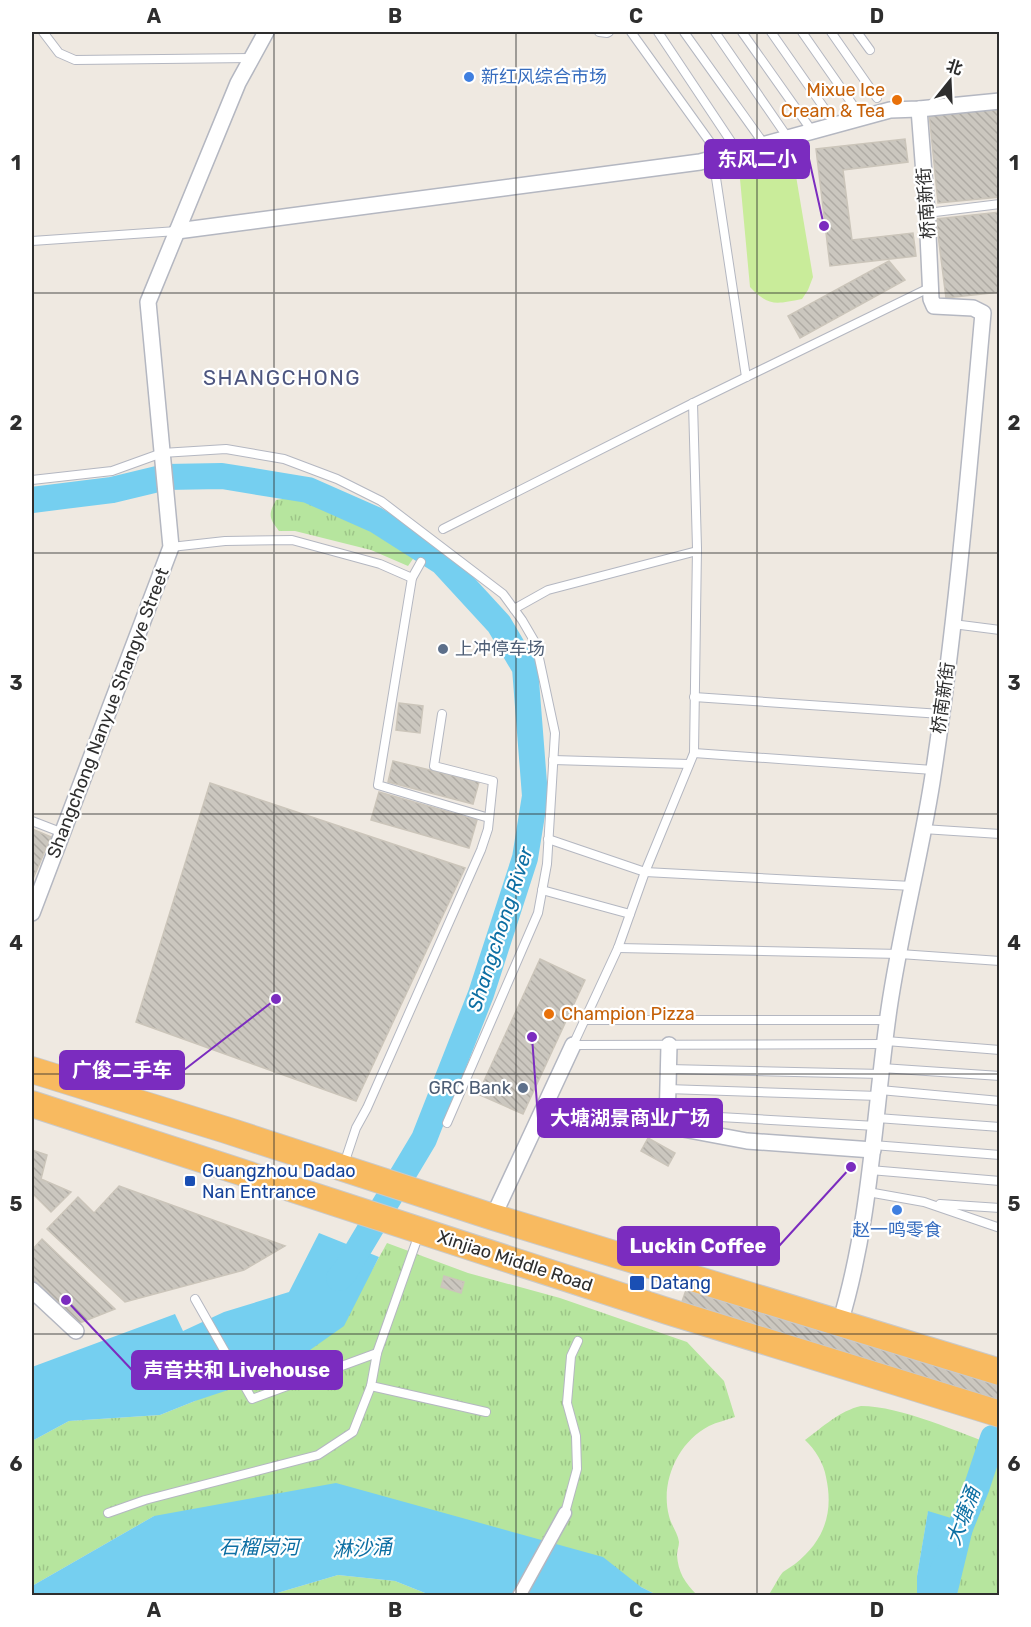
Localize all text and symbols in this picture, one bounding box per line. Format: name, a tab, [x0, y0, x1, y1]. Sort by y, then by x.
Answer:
text: A	[147, 4, 162, 28]
text: B	[388, 4, 402, 28]
text: C	[629, 4, 643, 28]
text: D	[870, 4, 884, 28]
north arrow	[920, 51, 980, 111]
text: 北	[944, 56, 965, 79]
place label: 新红风综合市场	[481, 66, 607, 88]
marker: 新红风综合市场	[462, 70, 476, 84]
place label: Mixue Ice Cream & Tea	[781, 79, 885, 122]
marker: Mixue Ice Cream & Tea	[890, 93, 904, 107]
callout: 东风二小	[705, 140, 809, 178]
text: 东风二小	[717, 147, 797, 171]
text: 1	[11, 151, 21, 175]
text: 1	[1009, 151, 1019, 175]
street label: 桥南新街	[913, 166, 939, 240]
district label: SHANGCHONG	[203, 365, 361, 390]
text: 2	[10, 411, 23, 435]
text: 2	[1008, 411, 1021, 435]
street label: Shangchong Nanyue Shangye Street	[42, 565, 174, 861]
place label: 上冲停车场	[455, 638, 545, 660]
marker: 上冲停车场	[436, 642, 450, 656]
street label: 桥南新街	[927, 661, 959, 735]
text: 3	[9, 671, 23, 695]
text: 3	[1007, 671, 1021, 695]
water label: Shangchong River	[462, 842, 538, 1014]
text: 4	[9, 931, 23, 955]
text: 4	[1007, 931, 1021, 955]
place label: Champion Pizza	[561, 1003, 695, 1025]
marker: Champion Pizza	[542, 1007, 556, 1021]
callout: 广俊二手车	[60, 1051, 184, 1089]
text: 广俊二手车	[72, 1058, 172, 1082]
place label: GRC Bank	[428, 1077, 512, 1099]
marker: GRC Bank	[516, 1081, 530, 1095]
callout: 大塘湖景商业广场	[538, 1099, 722, 1137]
text: 大塘湖景商业广场	[550, 1106, 710, 1130]
place label: Guangzhou Dadao Nan Entrance	[202, 1160, 356, 1203]
marker: Guangzhou Dadao Nan Entrance	[183, 1174, 197, 1188]
text: 5	[10, 1192, 23, 1216]
text: 5	[1008, 1192, 1021, 1216]
marker: 赵一鸣零食	[890, 1203, 904, 1217]
place label: 赵一鸣零食	[852, 1219, 942, 1241]
street label: Xinjiao Middle Road	[435, 1226, 595, 1296]
callout: Luckin Coffee	[618, 1227, 779, 1265]
text: Luckin Coffee	[630, 1234, 767, 1258]
place label: Datang	[650, 1272, 711, 1294]
marker: Datang	[628, 1274, 646, 1292]
callout: 声音共和 Livehouse	[132, 1351, 342, 1389]
text: 声音共和 Livehouse	[144, 1358, 330, 1382]
text: 6	[9, 1452, 23, 1476]
text: 6	[1007, 1452, 1021, 1476]
water label: 大塘涌	[941, 1482, 986, 1548]
water label: 淋沙涌	[331, 1534, 395, 1562]
water label: 石榴岗河	[219, 1535, 303, 1559]
text: A	[147, 1598, 162, 1622]
text: B	[388, 1598, 402, 1622]
text: C	[629, 1598, 643, 1622]
text: D	[870, 1598, 884, 1622]

